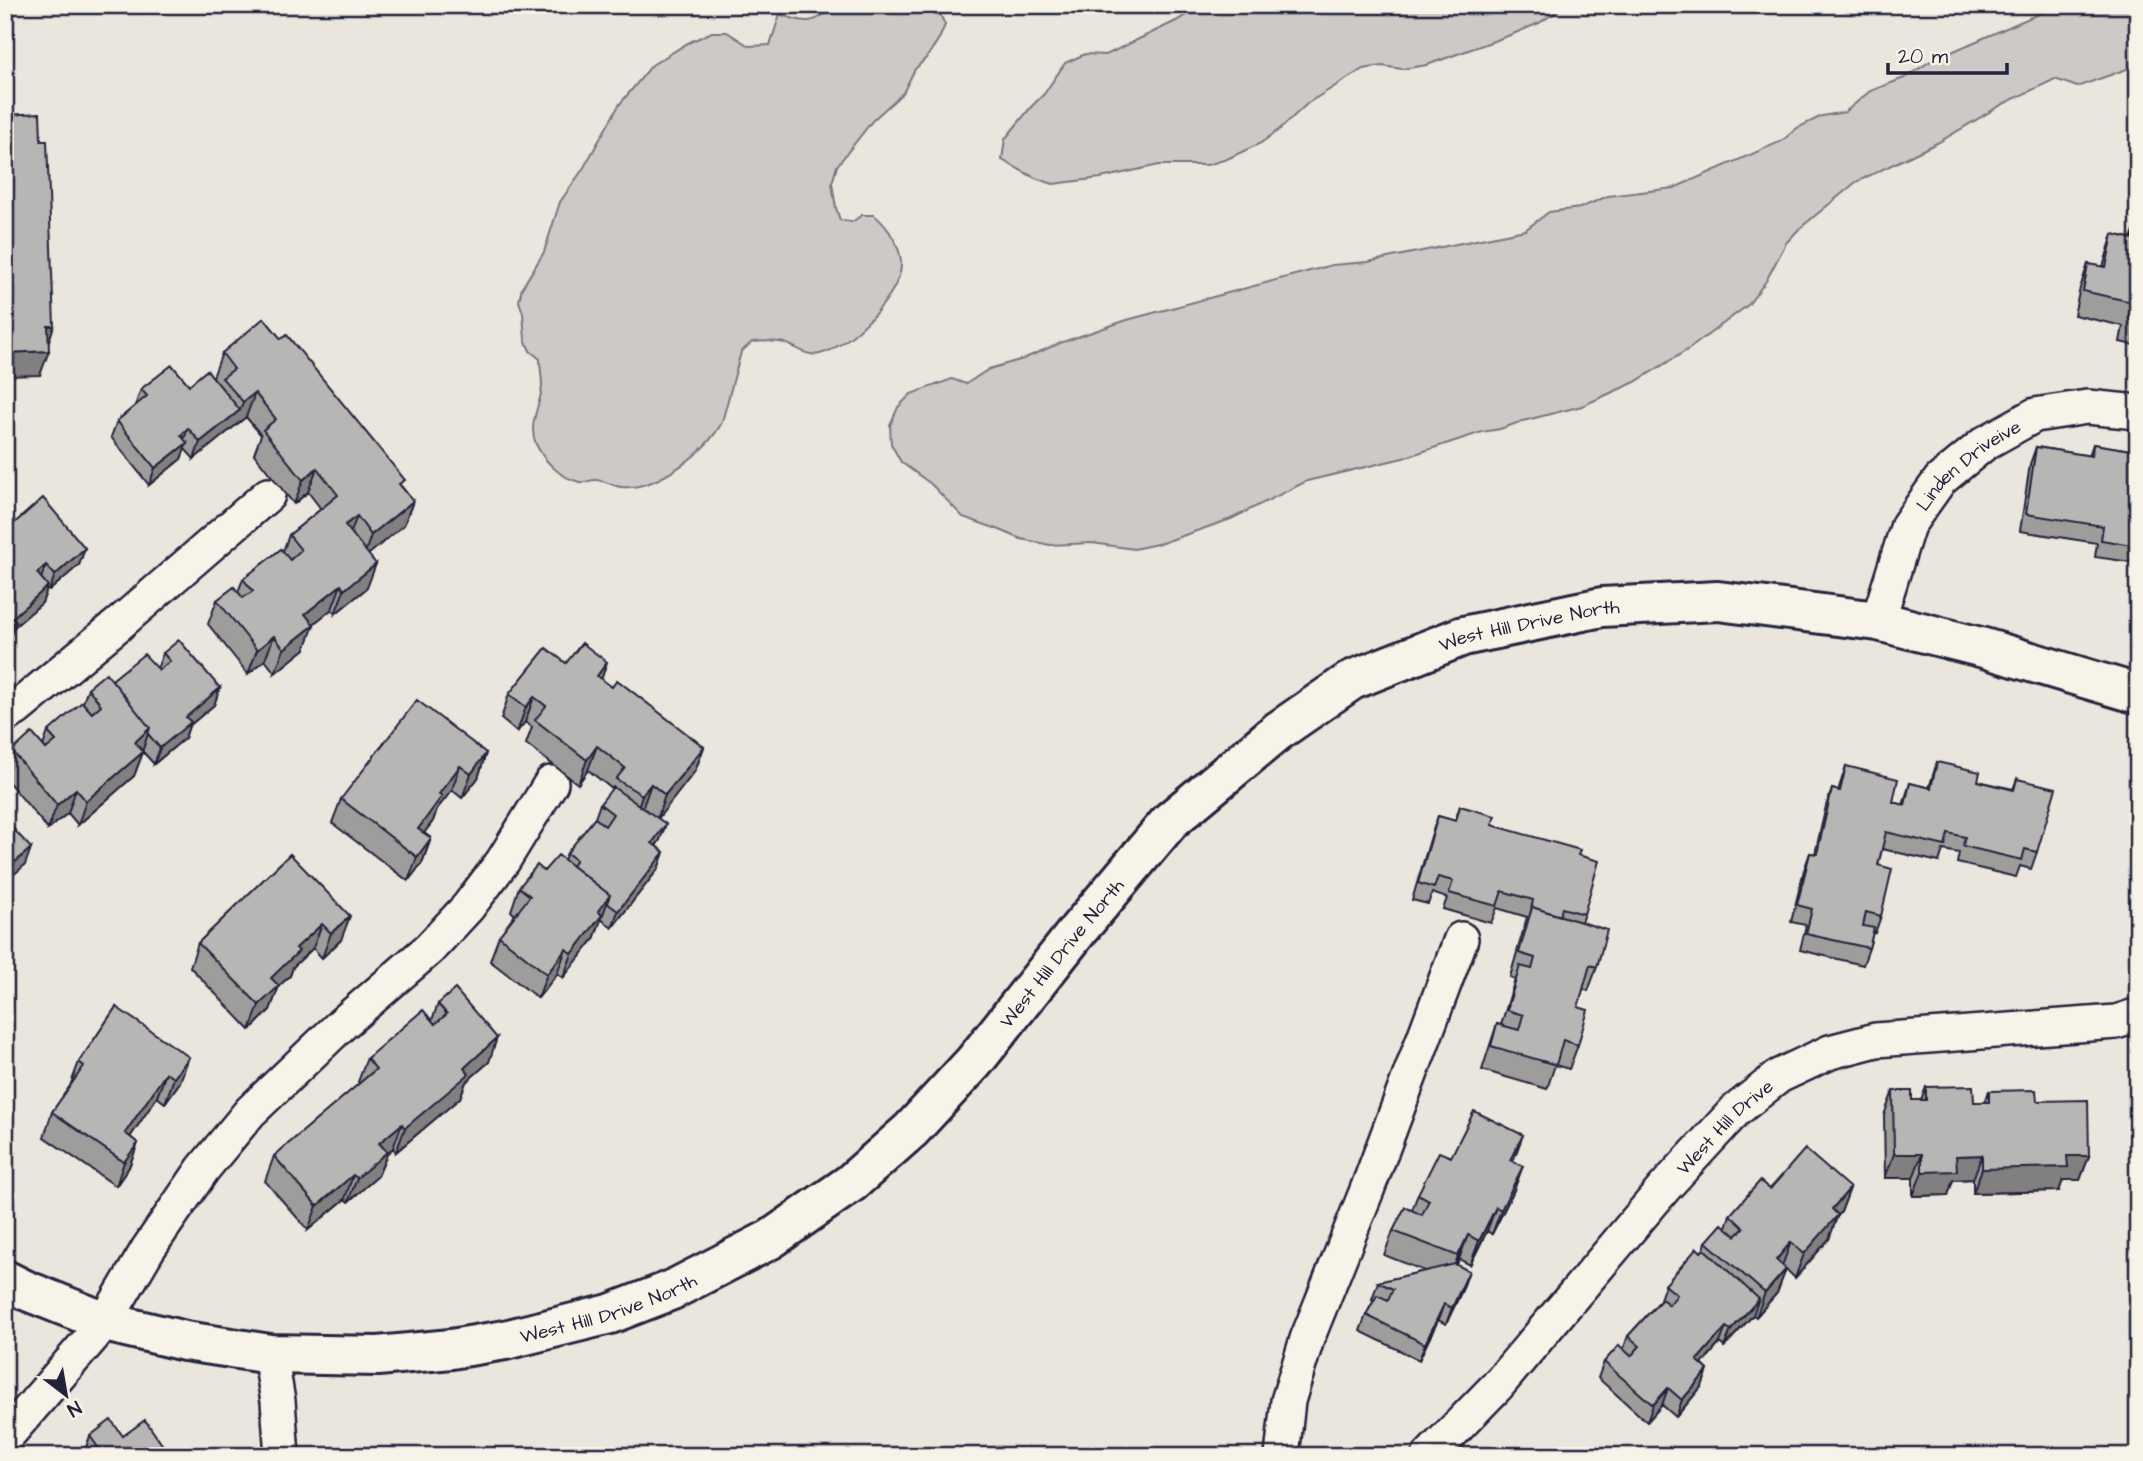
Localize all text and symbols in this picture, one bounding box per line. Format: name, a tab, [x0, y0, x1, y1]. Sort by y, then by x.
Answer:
scale bar	[1888, 32, 2007, 76]
text: 20 m	[1898, 42, 1949, 71]
street label: Linden Driveive	[1910, 414, 2026, 517]
street label: West Hill Drive North	[1435, 594, 1621, 659]
street label: West Hill Drive North	[994, 873, 1131, 1034]
street label: West Hill Drive	[1671, 1074, 1780, 1181]
street label: West Hill Drive North	[517, 1267, 702, 1351]
north arrow	[32, 1360, 102, 1430]
text: N	[62, 1394, 86, 1423]

